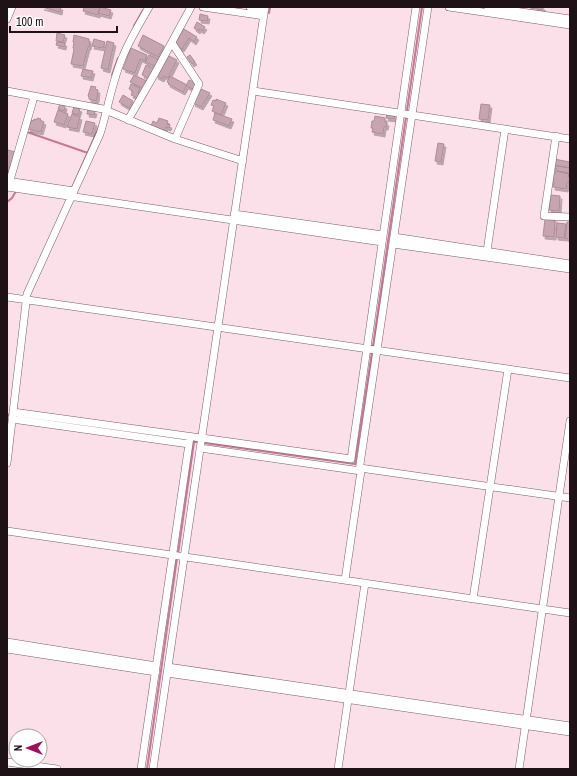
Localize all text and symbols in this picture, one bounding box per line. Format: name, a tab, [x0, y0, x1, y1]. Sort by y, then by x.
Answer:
scale bar	[10, 8, 117, 34]
text: 100 m	[16, 14, 43, 30]
north arrow	[8, 728, 48, 768]
text: N	[11, 745, 25, 751]

